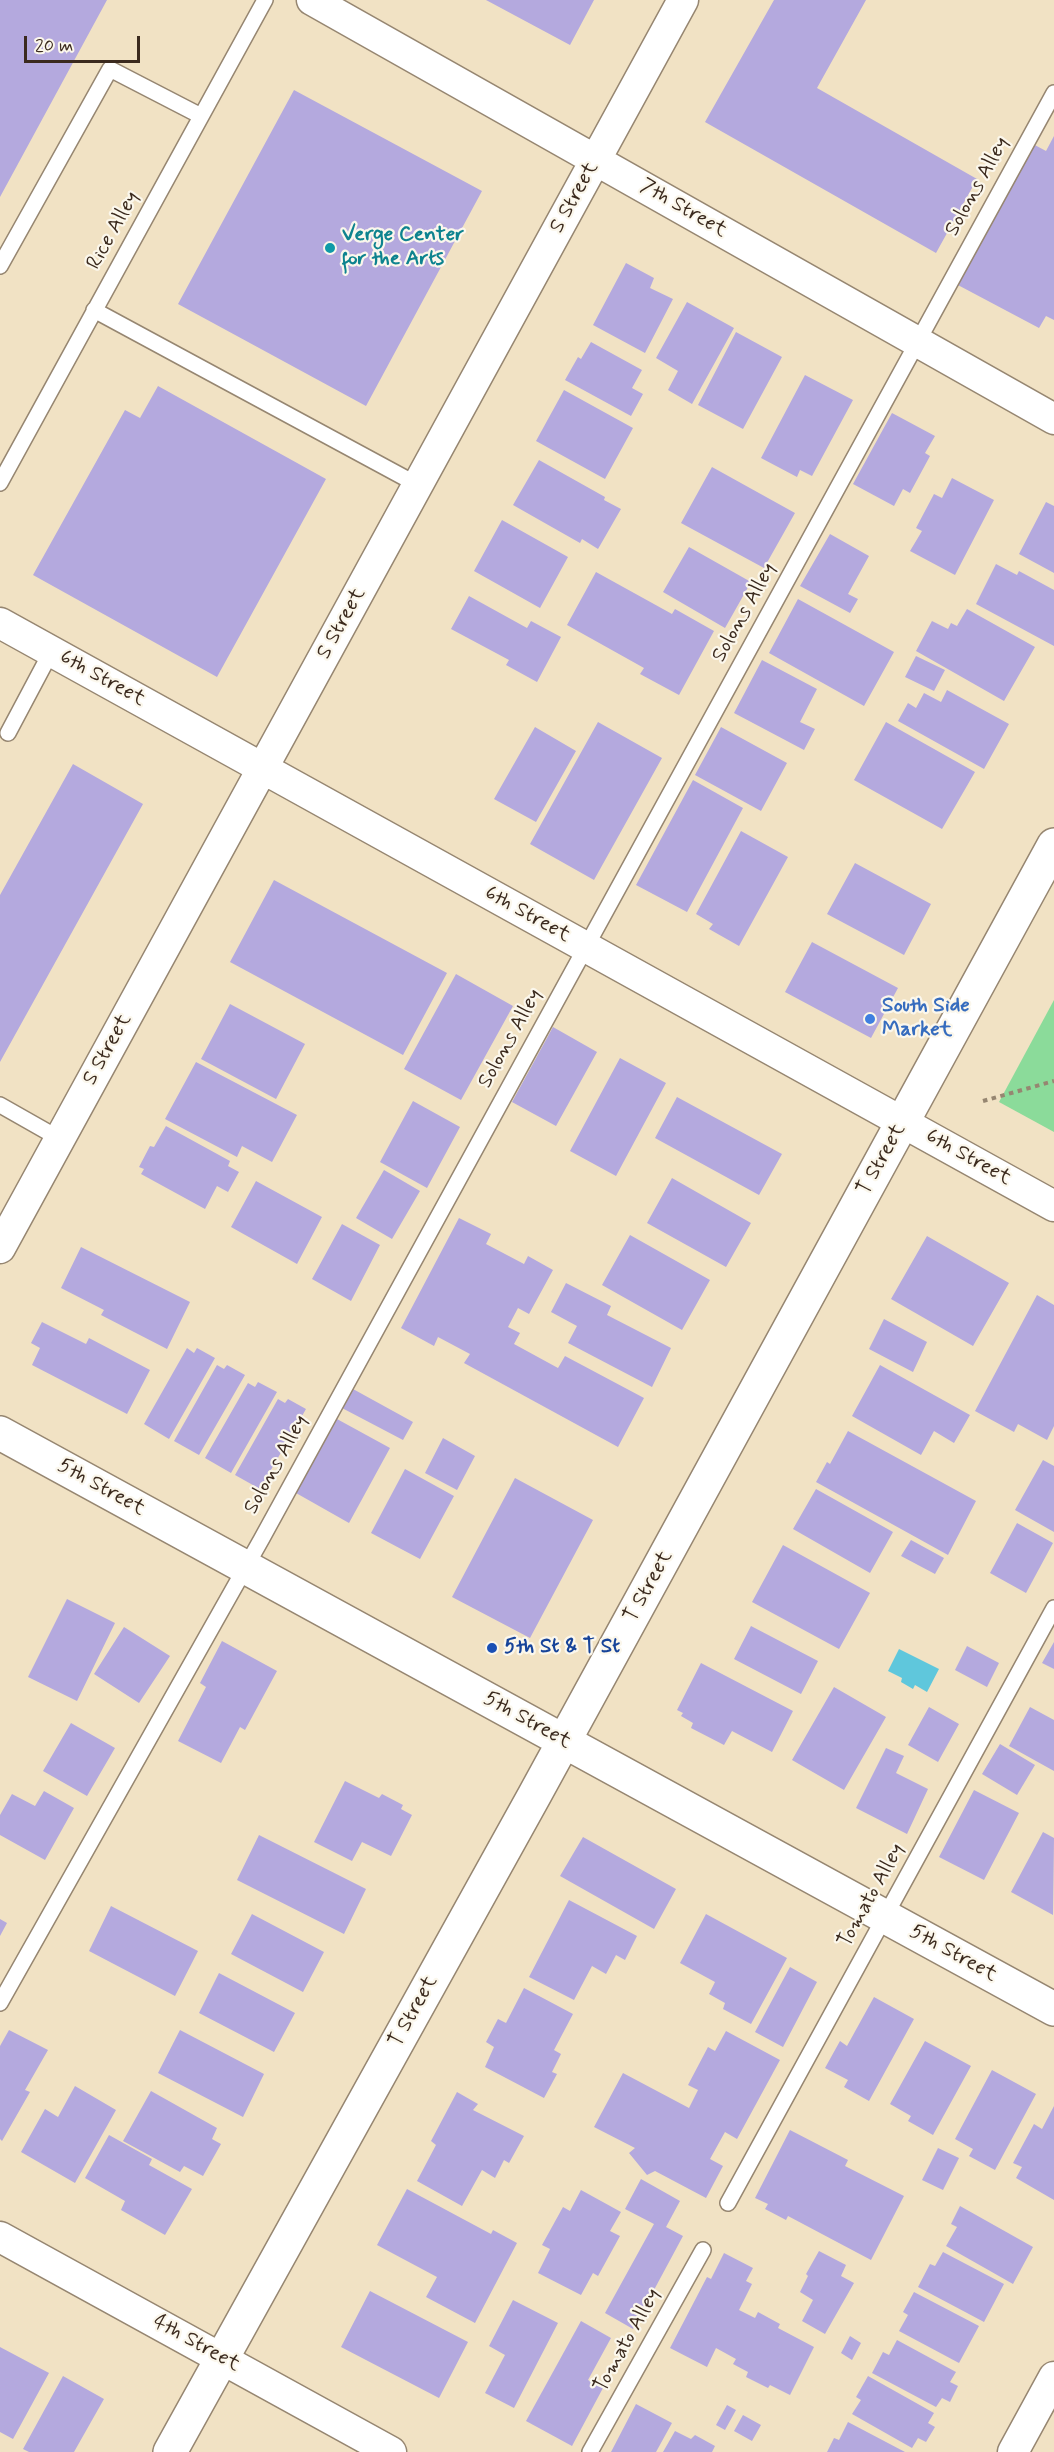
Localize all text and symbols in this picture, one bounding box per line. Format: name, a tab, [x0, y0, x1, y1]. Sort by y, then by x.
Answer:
scale bar	[27, 24, 142, 62]
text: 20 m	[35, 34, 73, 58]
street label: Solons Alley	[940, 133, 1016, 241]
street label: S Street	[545, 158, 605, 238]
street label: 7th Street	[635, 174, 731, 244]
street label: Rice Alley	[82, 187, 146, 275]
place label: Verge Center for the Arts	[342, 223, 464, 273]
marker: Verge Center for the Arts	[323, 241, 337, 255]
street label: Solons Alley	[707, 559, 783, 667]
street label: S Street	[312, 584, 372, 664]
street label: 6th Street	[55, 645, 149, 713]
street label: 6th Street	[480, 881, 574, 949]
street label: Solons Alley	[473, 985, 549, 1093]
place label: South Side Market	[882, 994, 970, 1044]
street label: S Street	[78, 1010, 138, 1090]
marker: South Side Market	[863, 1012, 877, 1026]
street label: T Street	[852, 1120, 912, 1200]
street label: 6th Street	[921, 1124, 1015, 1192]
street label: Solons Alley	[239, 1411, 315, 1519]
street label: 5th Street	[53, 1454, 149, 1522]
street label: T Street	[619, 1547, 679, 1627]
place label: 5th St & T St	[504, 1635, 620, 1661]
marker: 5th St & T St	[485, 1641, 499, 1655]
street label: 5th Street	[479, 1687, 575, 1755]
street label: Tomato Alley	[833, 1840, 911, 1952]
street label: 5th Street	[905, 1920, 1001, 1988]
street label: T Street	[384, 1972, 444, 2052]
street label: Tomato Alley	[589, 2285, 667, 2397]
street label: 4th Street	[148, 2310, 244, 2378]

